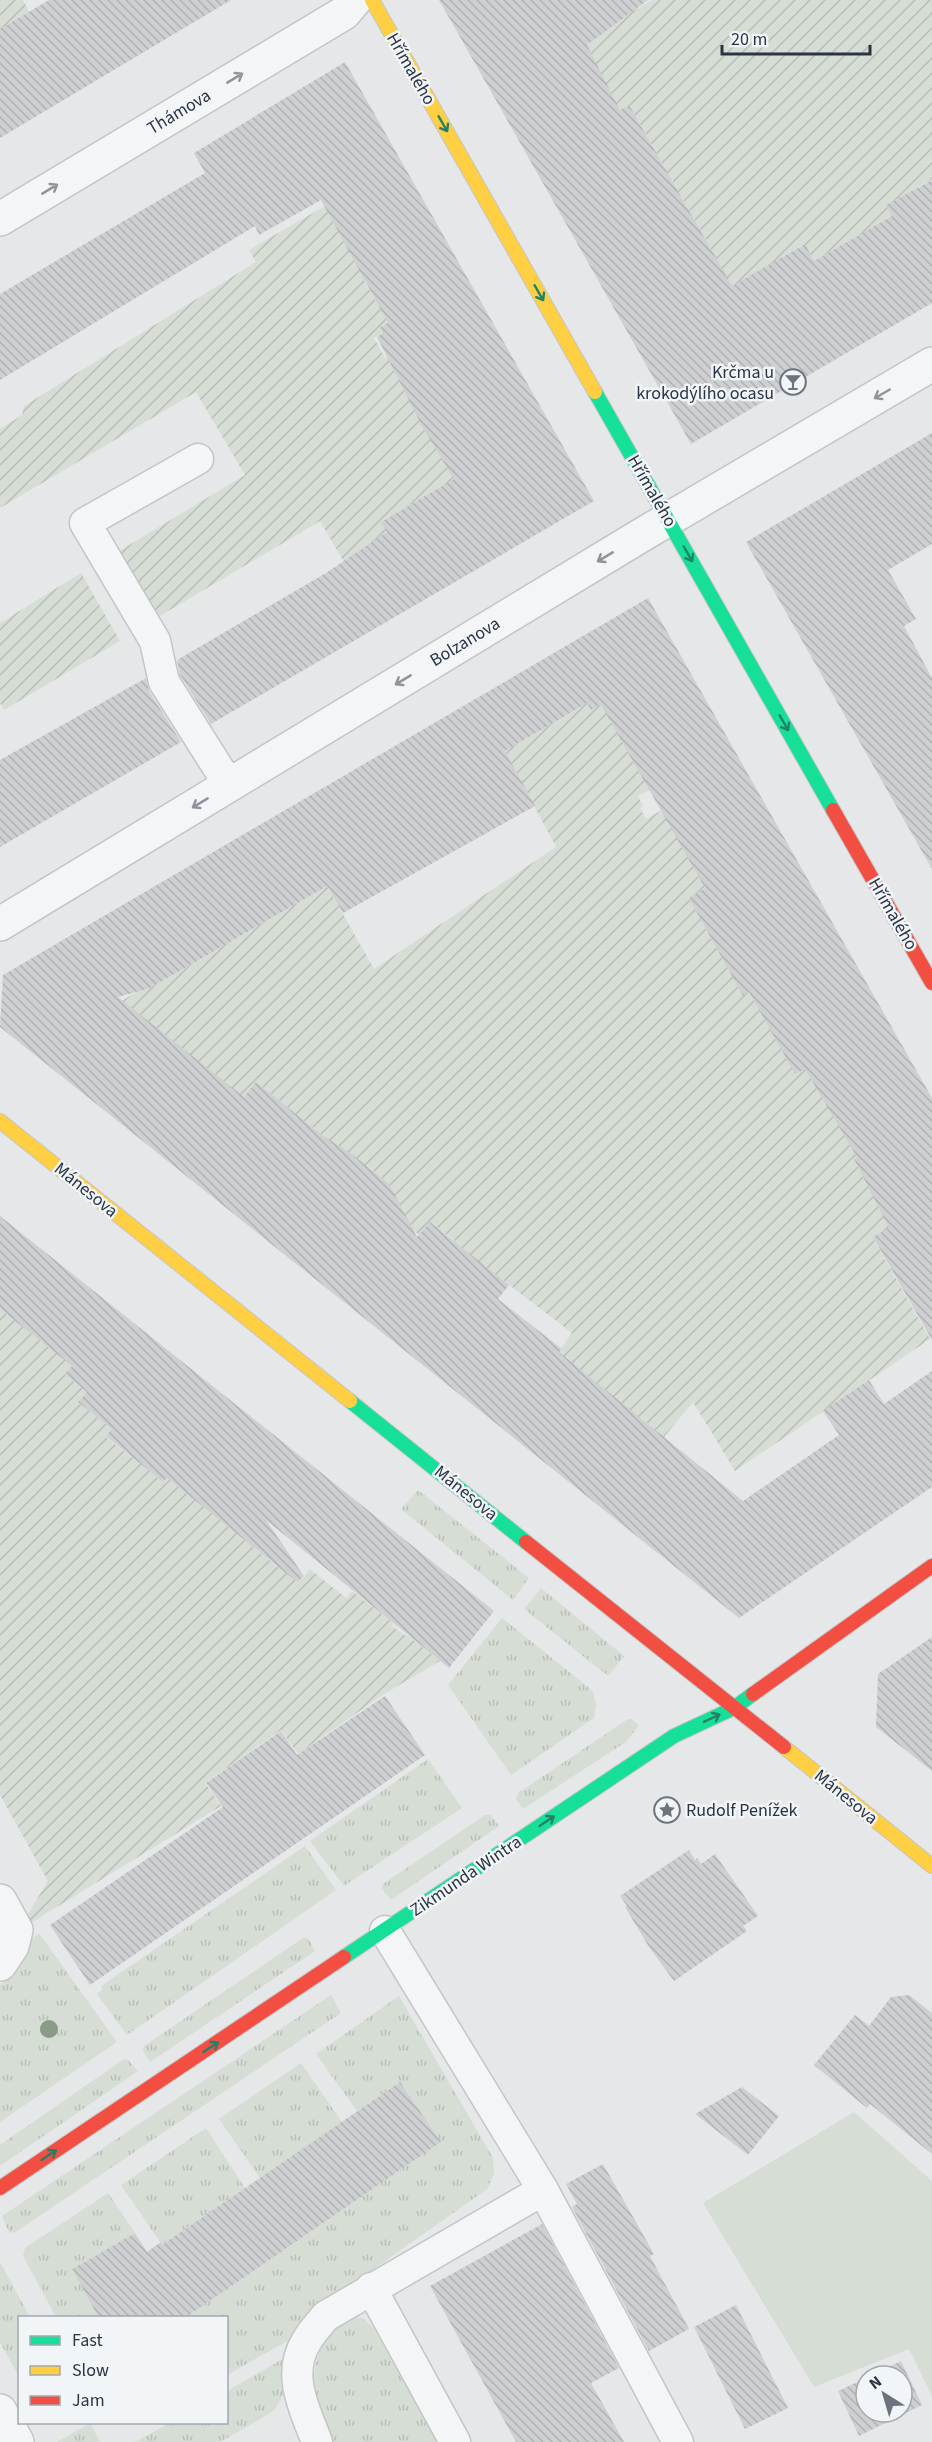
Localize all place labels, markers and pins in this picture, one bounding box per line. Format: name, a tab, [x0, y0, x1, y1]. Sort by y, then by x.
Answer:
place label: Krčma u krokodýlího ocasu	[636, 360, 774, 406]
bar icon: Krčma u krokodýlího ocasu	[778, 367, 808, 397]
place icon: Rudolf Penížek	[652, 1795, 682, 1825]
place label: Rudolf Penížek	[686, 1798, 798, 1823]

